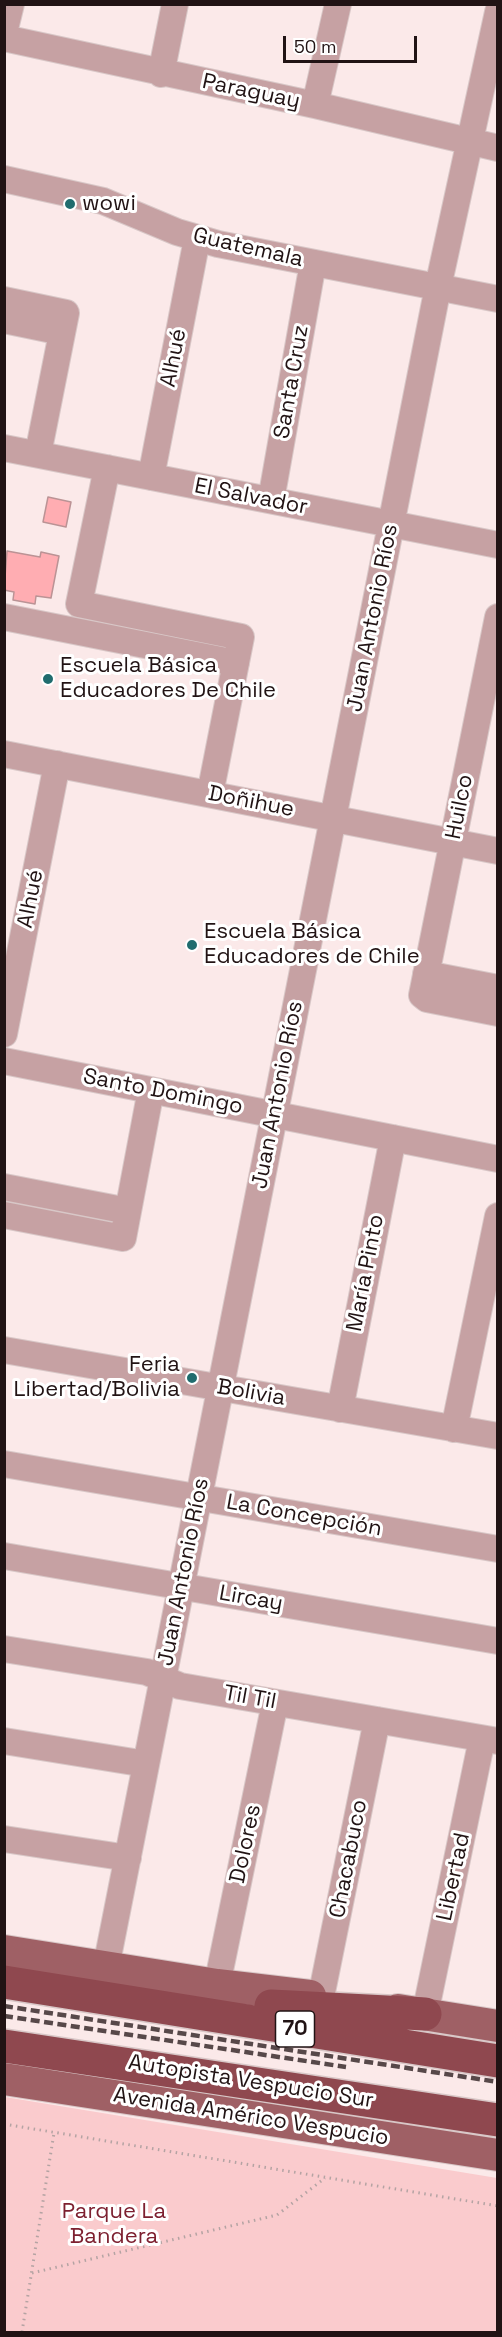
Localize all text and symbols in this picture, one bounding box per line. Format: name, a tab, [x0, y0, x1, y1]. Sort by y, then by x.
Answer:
scale bar	[286, 24, 420, 62]
text: 50 m	[294, 35, 336, 58]
street label: Paraguay	[200, 69, 302, 115]
place label: wowi	[82, 191, 136, 217]
marker: wowi	[63, 197, 77, 211]
street label: Guatemala	[190, 223, 306, 273]
street label: Santa Cruz	[269, 323, 315, 441]
street label: Alhué	[155, 326, 193, 390]
street label: El Salvador	[192, 473, 310, 521]
street label: Juan Antonio Ríos	[342, 522, 404, 714]
place label: Escuela Básica Educadores De Chile	[60, 653, 276, 704]
marker: Escuela Básica Educadores De Chile	[41, 672, 55, 686]
street label: Huilco	[441, 772, 479, 842]
street label: Doñihue	[206, 781, 296, 823]
street label: Alhué	[12, 867, 50, 931]
place label: Escuela Básica Educadores de Chile	[204, 919, 420, 970]
marker: Escuela Básica Educadores de Chile	[185, 938, 199, 952]
street label: Juan Antonio Ríos	[247, 999, 309, 1191]
street label: Santo Domingo	[81, 1064, 245, 1120]
street label: María Pinto	[342, 1212, 390, 1334]
place label: Feria Libertad/Bolivia	[14, 1352, 180, 1404]
marker: Feria Libertad/Bolivia	[185, 1371, 199, 1385]
street label: Bolivia	[215, 1374, 287, 1412]
street label: Juan Antonio Ríos	[153, 1476, 215, 1668]
street label: La Concepción	[224, 1489, 384, 1543]
street label: Lircay	[217, 1580, 285, 1618]
street label: Til Til	[222, 1680, 278, 1716]
street label: Chacabuco	[325, 1798, 373, 1920]
street label: Dolores	[225, 1802, 267, 1886]
street label: Libertad	[432, 1831, 476, 1923]
road number: 70	[276, 2011, 314, 2047]
street label: Autopista Vespucio Sur	[126, 2050, 376, 2114]
street label: Avenida Américo Vespucio	[111, 2082, 391, 2152]
park label: Parque La Bandera	[62, 2199, 166, 2250]

